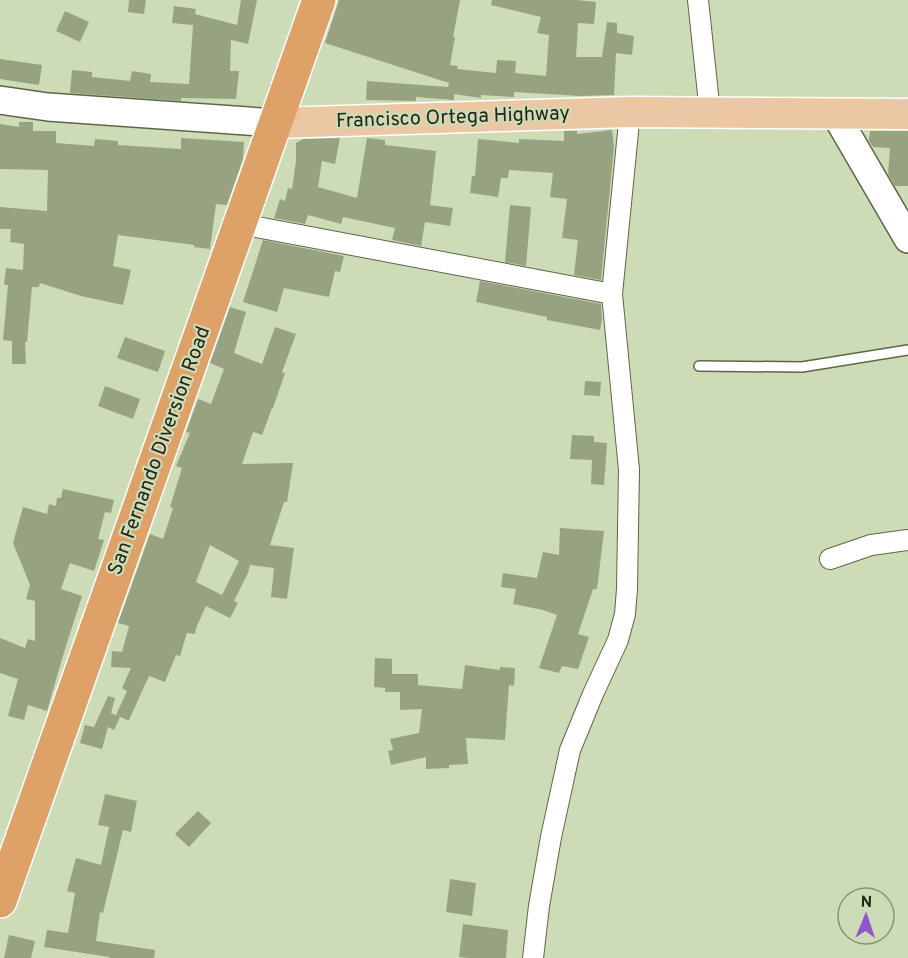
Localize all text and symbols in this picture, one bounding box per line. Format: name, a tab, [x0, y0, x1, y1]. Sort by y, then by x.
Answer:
street label: Francisco Ortega Highway	[336, 101, 570, 135]
street label: San Fernando Diversion Road	[103, 323, 217, 579]
north arrow	[836, 886, 896, 946]
text: N	[860, 893, 873, 913]

